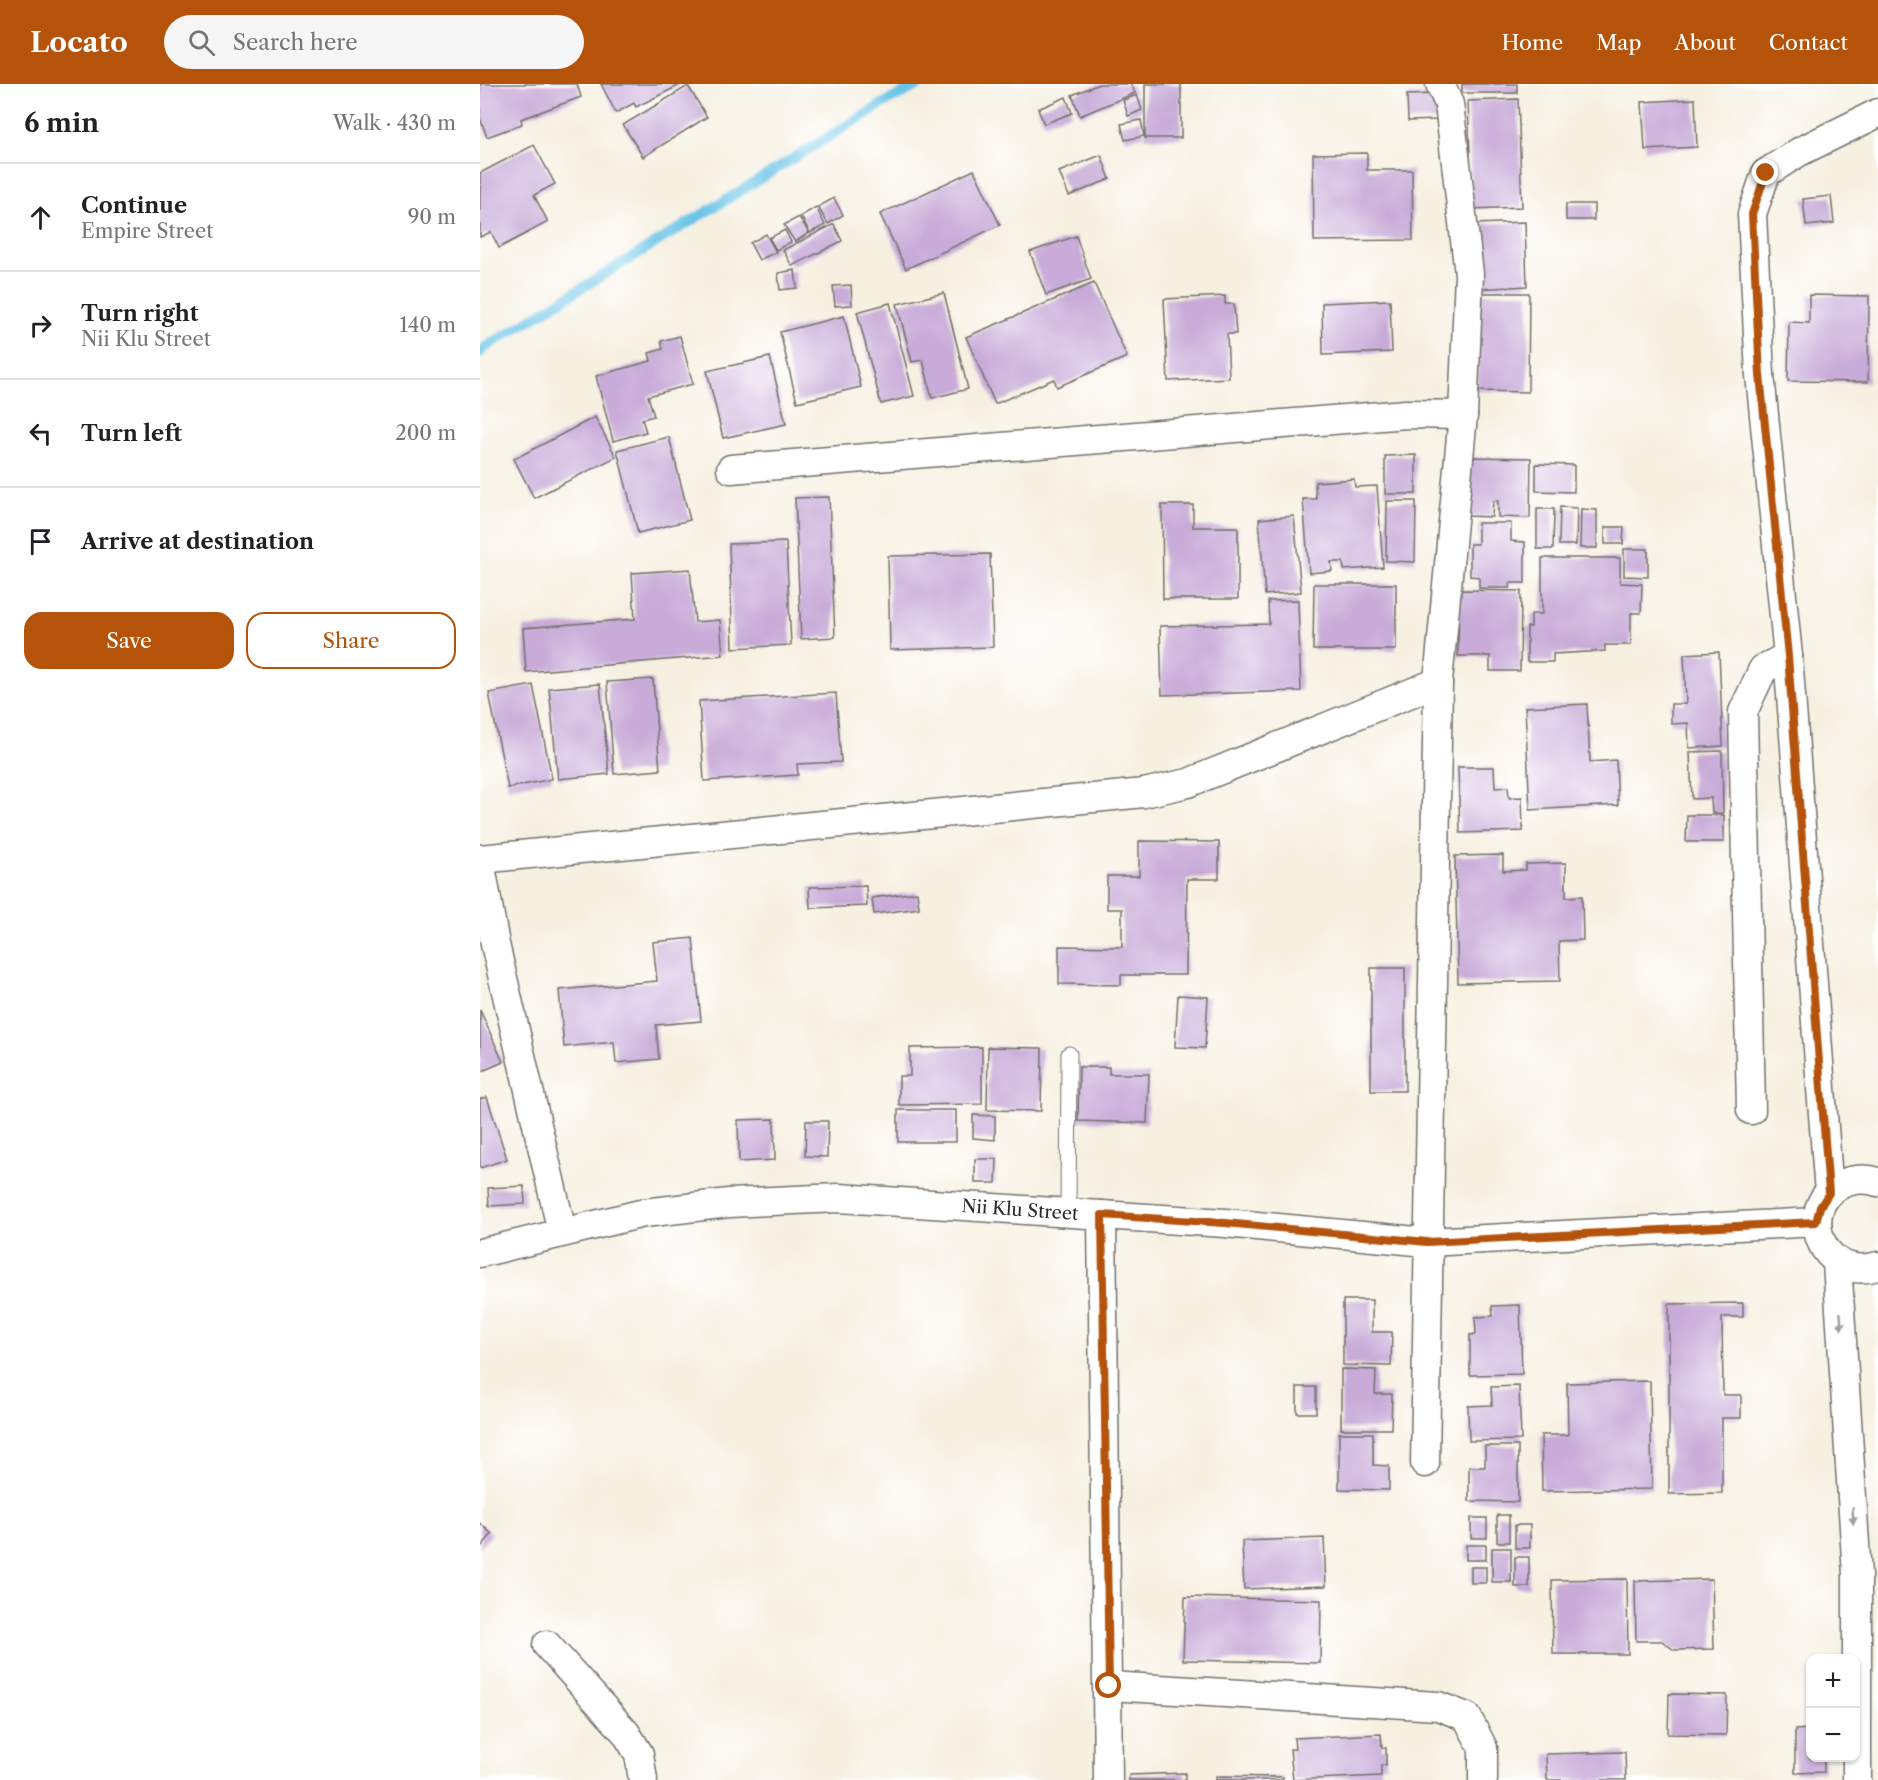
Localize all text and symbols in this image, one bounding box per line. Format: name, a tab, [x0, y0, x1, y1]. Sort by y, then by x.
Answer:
search box	[164, 15, 584, 69]
text: Locato	[30, 25, 128, 59]
icon: search	[185, 26, 218, 59]
text: Search here	[233, 29, 358, 56]
text: Home	[1502, 30, 1563, 55]
text: Map	[1596, 30, 1641, 55]
text: About	[1674, 30, 1736, 55]
text: Contact	[1769, 30, 1848, 55]
text: 6 min	[24, 107, 99, 139]
text: Walk · 430 m	[333, 111, 456, 135]
route end	[1752, 159, 1778, 185]
text: Continue	[81, 192, 187, 219]
icon: ahead	[24, 201, 57, 234]
text: 90 m	[408, 205, 456, 229]
text: Empire Street	[81, 219, 213, 243]
text: Turn right	[81, 300, 199, 327]
icon: right	[24, 309, 57, 342]
text: 140 m	[399, 313, 456, 337]
text: Nii Klu Street	[81, 327, 211, 351]
icon: left	[24, 417, 57, 450]
text: Turn left	[81, 420, 182, 447]
text: 200 m	[395, 421, 456, 445]
icon: arrive	[24, 525, 57, 558]
text: Arrive at destination	[81, 528, 314, 555]
button: Save	[24, 612, 234, 669]
button: Share	[246, 612, 456, 669]
street label: Nii Klu Street	[961, 1195, 1080, 1225]
one-way arrow	[1837, 1311, 1846, 1330]
one-way arrow	[1849, 1506, 1858, 1525]
map controls	[1806, 1654, 1860, 1762]
button: +	[1806, 1654, 1860, 1708]
route start	[1095, 1672, 1121, 1698]
button: −	[1806, 1708, 1860, 1762]

